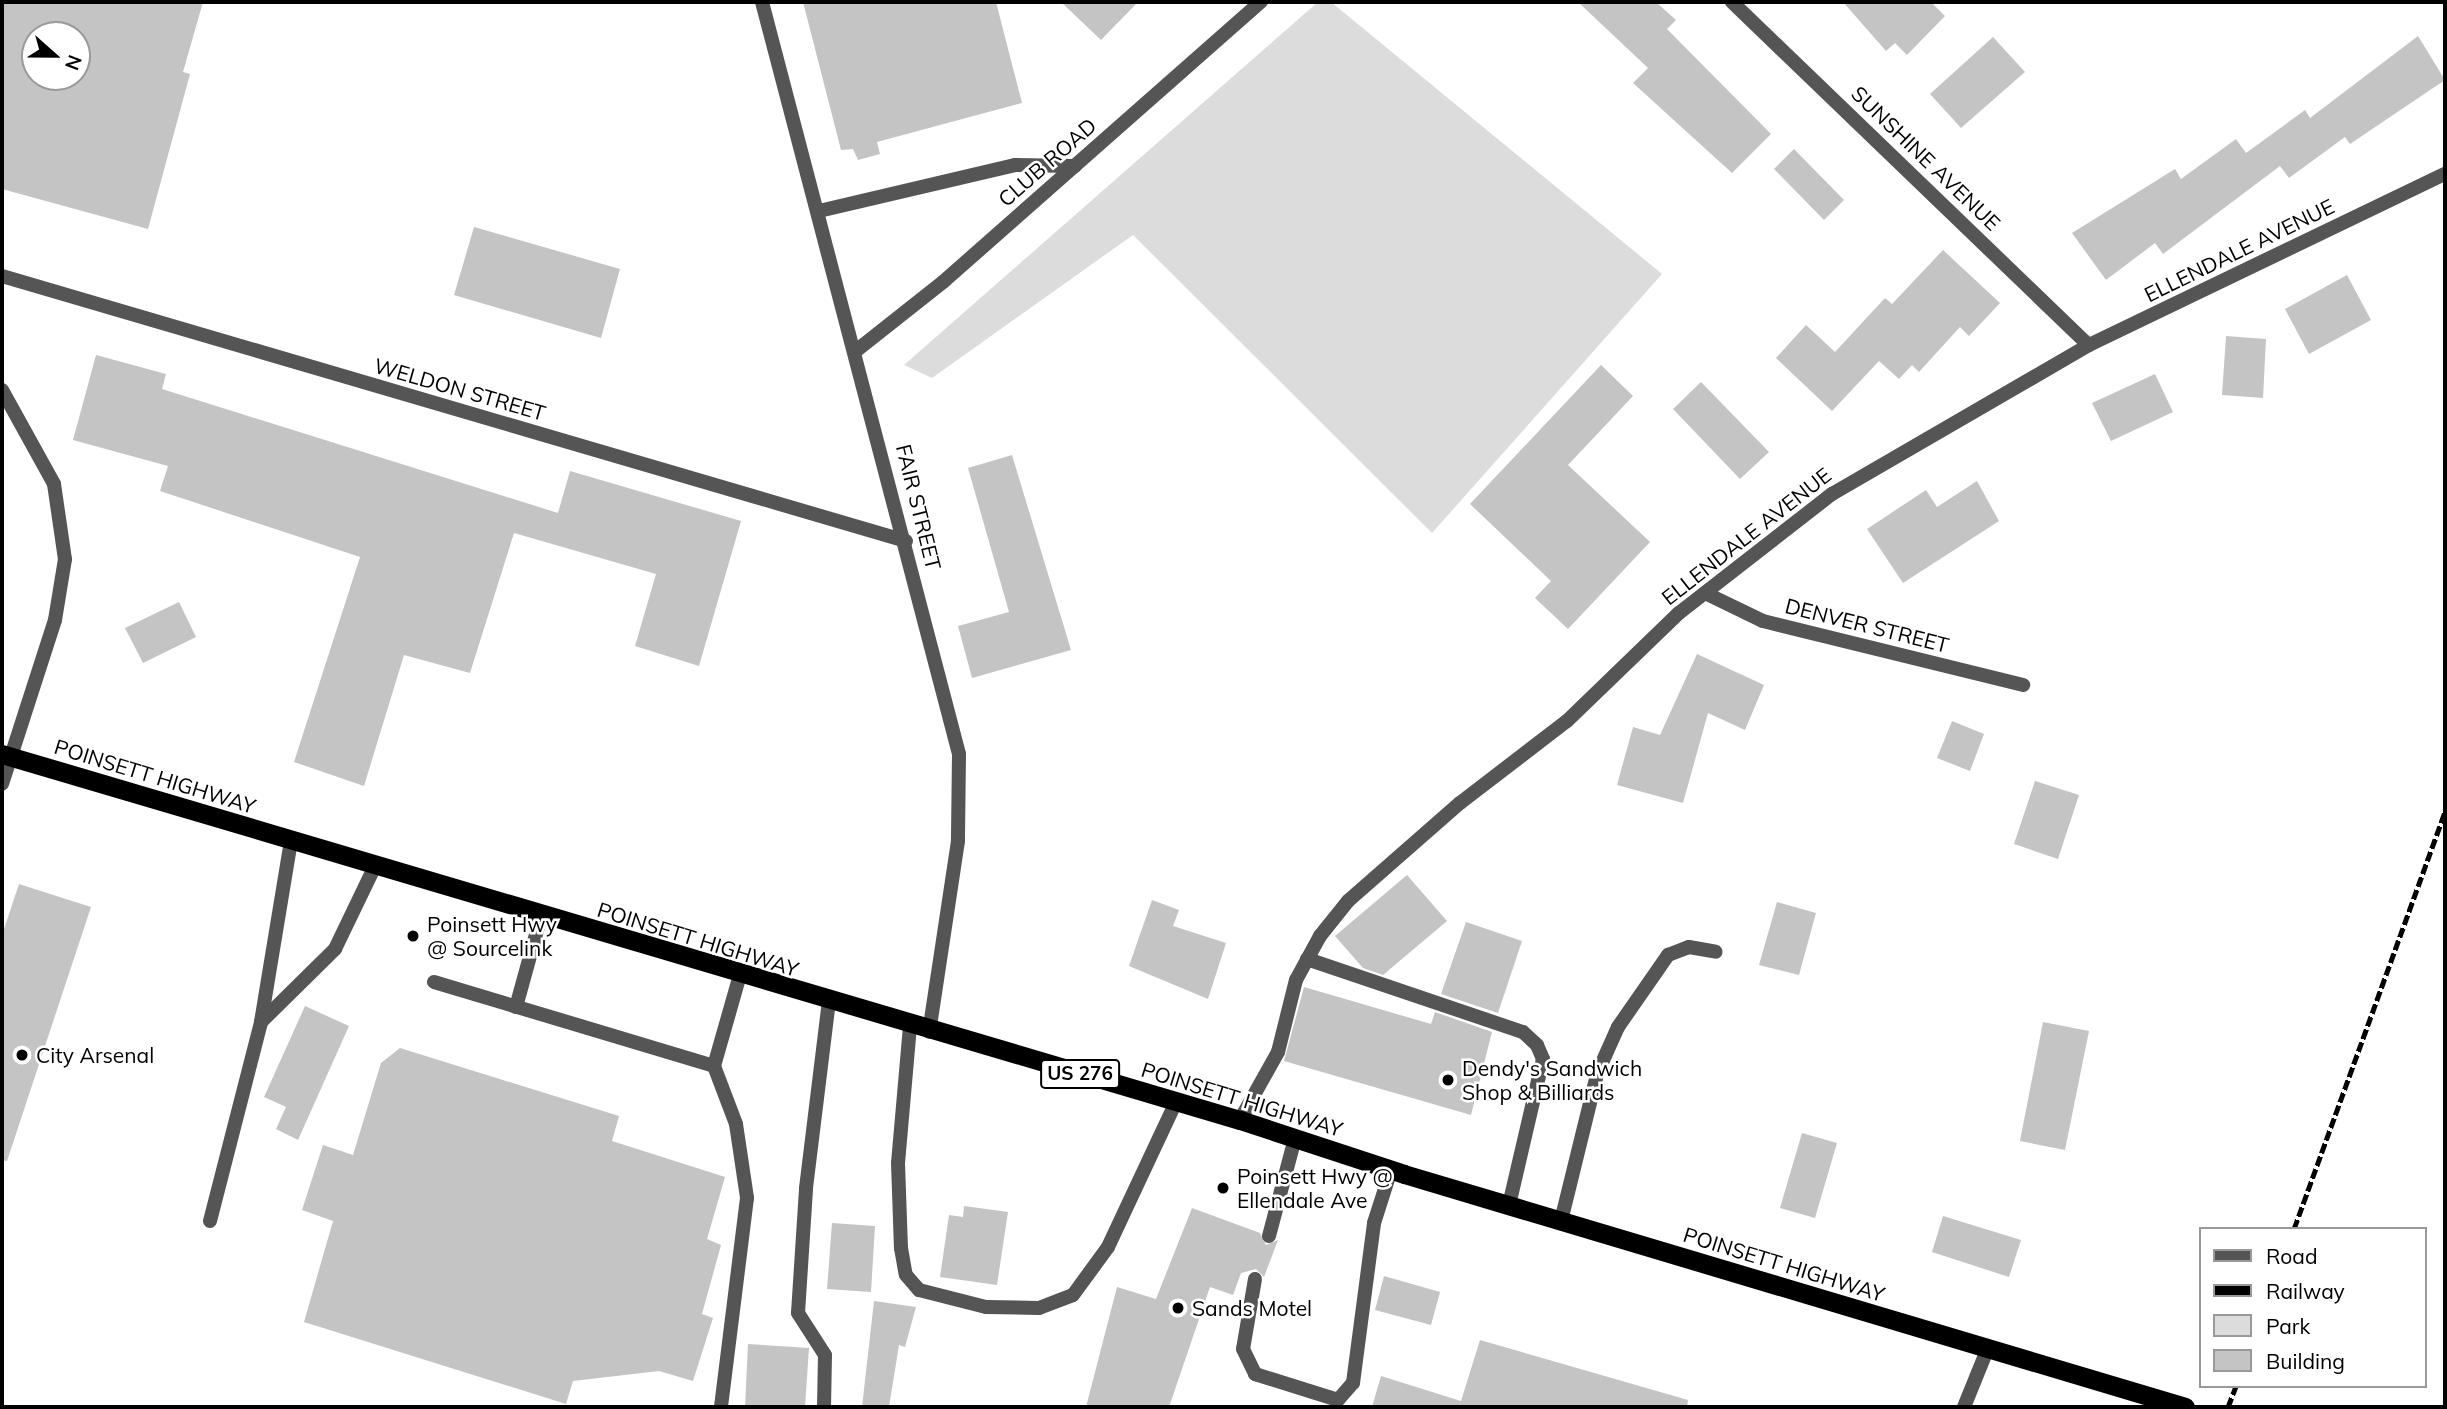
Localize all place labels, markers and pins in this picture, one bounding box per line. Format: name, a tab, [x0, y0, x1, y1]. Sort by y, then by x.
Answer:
place label: Poinsett Hwy @ Sourcelink	[427, 911, 557, 961]
marker: Poinsett Hwy @ Sourcelink	[405, 928, 421, 944]
place label: City Arsenal	[36, 1042, 154, 1068]
marker: City Arsenal	[14, 1047, 30, 1063]
place label: Dendy's Sandwich Shop & Billiards	[1462, 1055, 1642, 1105]
marker: Dendy's Sandwich Shop & Billiards	[1440, 1072, 1456, 1088]
place label: Poinsett Hwy @ Ellendale Ave	[1237, 1163, 1393, 1213]
marker: Poinsett Hwy @ Ellendale Ave	[1215, 1180, 1231, 1196]
place label: Sands Motel	[1192, 1295, 1312, 1321]
marker: Sands Motel	[1170, 1300, 1186, 1316]

